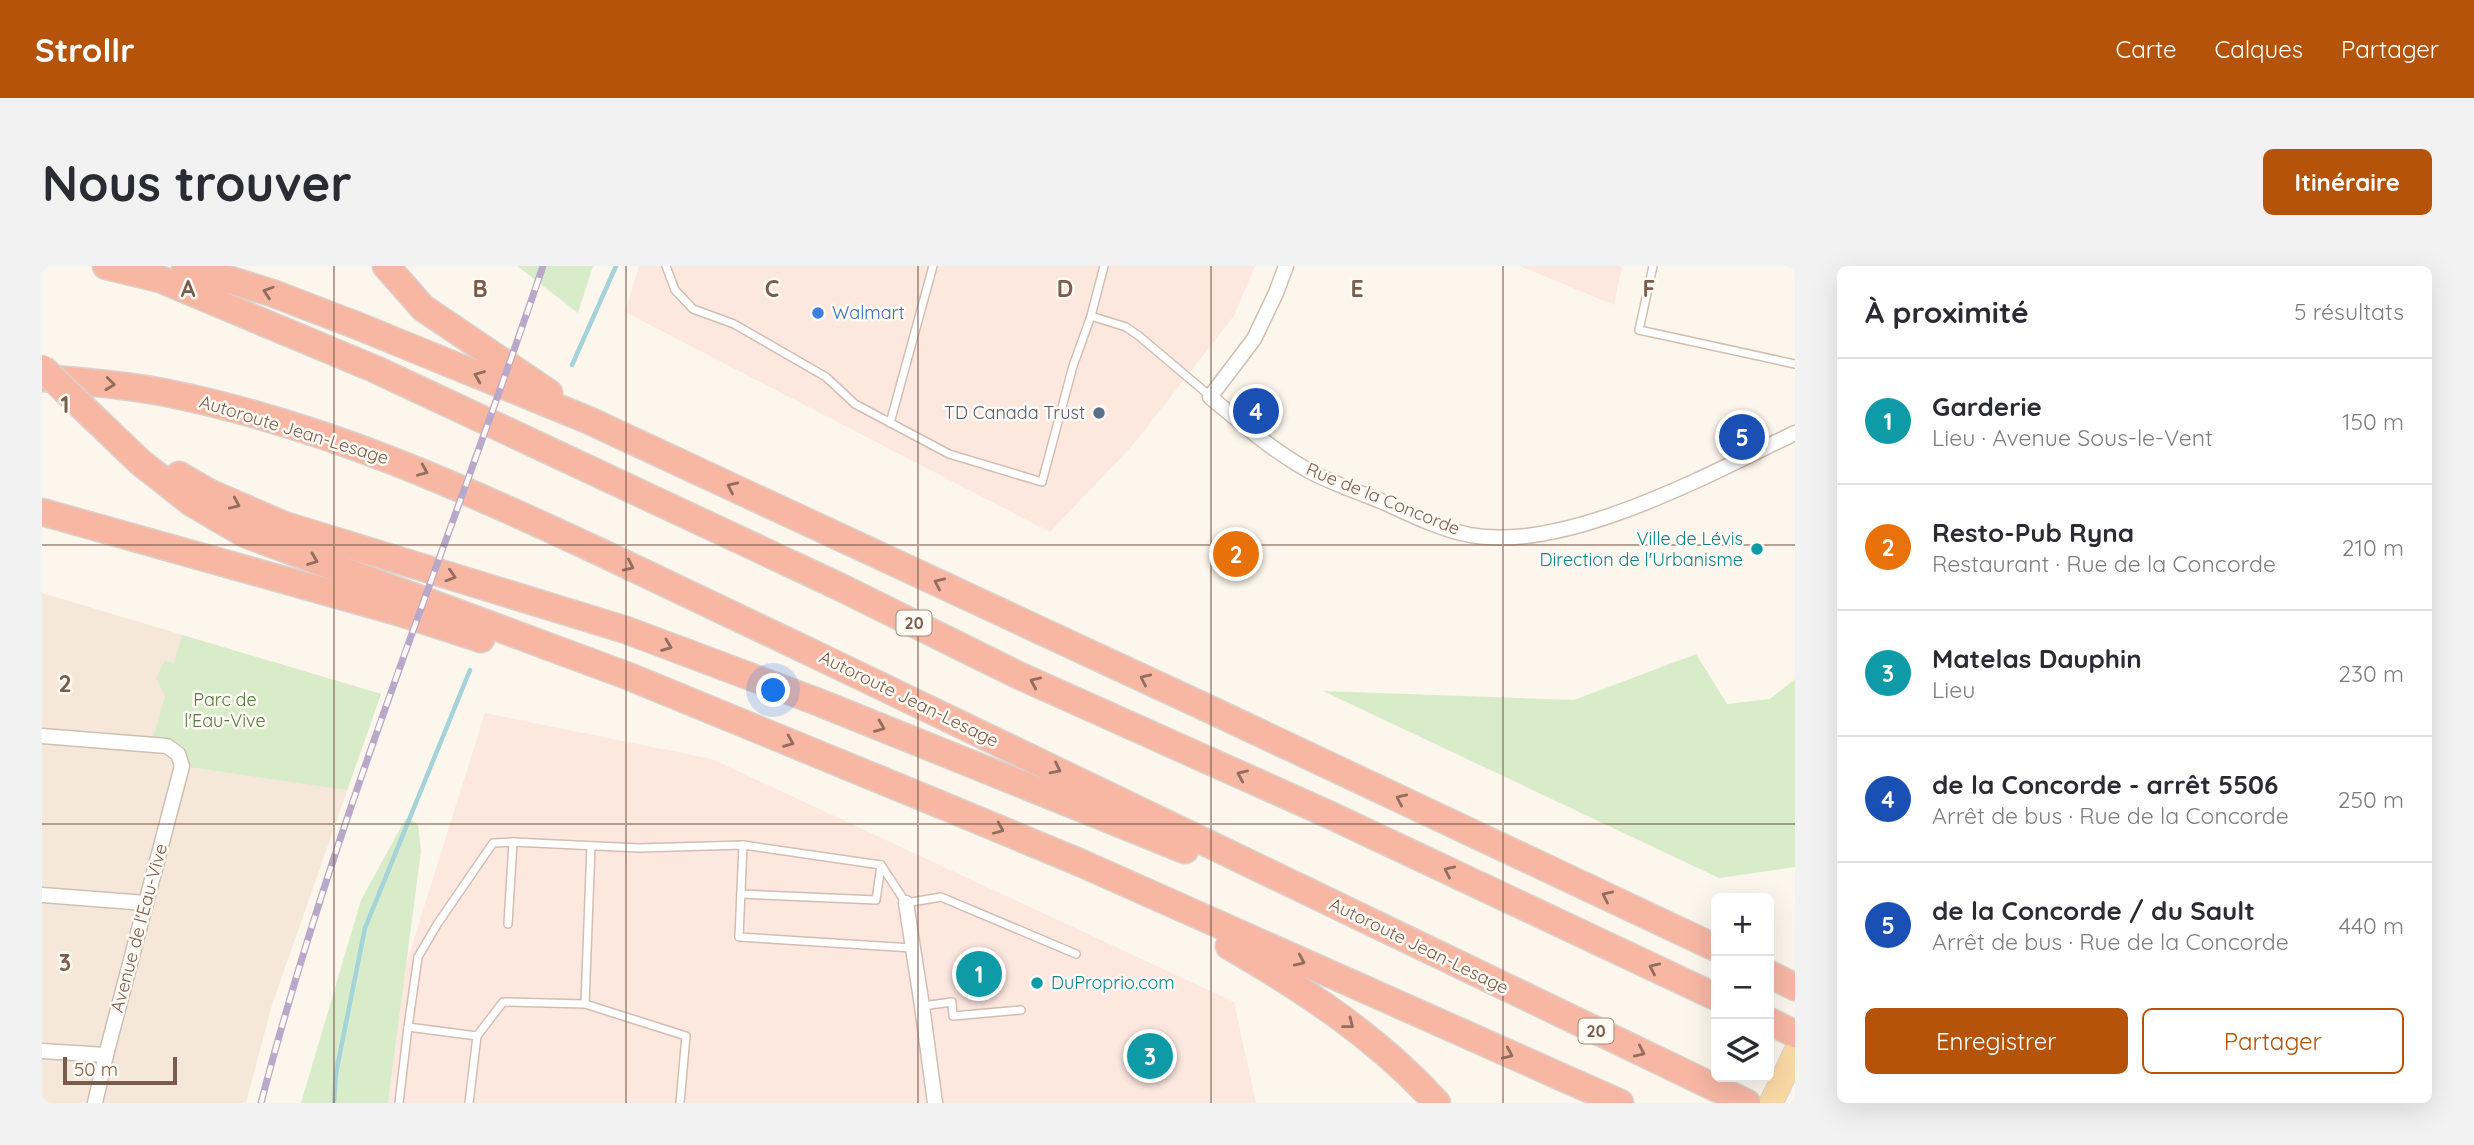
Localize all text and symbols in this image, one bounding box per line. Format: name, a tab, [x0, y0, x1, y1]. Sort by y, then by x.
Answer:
text: Strollr	[35, 29, 135, 70]
text: Carte	[2115, 34, 2177, 64]
text: Calques	[2215, 34, 2303, 64]
text: Partager	[2341, 34, 2439, 64]
button: Itinéraire	[2263, 149, 2432, 215]
text: Nous trouver	[42, 152, 352, 213]
text: A	[181, 274, 196, 303]
text: B	[472, 274, 488, 303]
text: C	[765, 274, 779, 303]
text: D	[1057, 274, 1073, 303]
text: E	[1350, 274, 1364, 303]
text: F	[1643, 274, 1655, 303]
one-way arrow	[262, 286, 275, 300]
text: À proximité	[1865, 293, 2029, 331]
text: 5 résultats	[2294, 297, 2404, 326]
place label: Walmart	[832, 301, 905, 324]
marker: Walmart	[810, 305, 826, 321]
one-way arrow	[474, 370, 486, 384]
one-way arrow	[104, 377, 116, 392]
pin: 4	[1233, 385, 1279, 437]
text: 1	[61, 390, 69, 419]
street label: Autoroute Jean-Lesage	[197, 390, 391, 469]
text: Garderie	[1932, 390, 2042, 423]
place label: TD Canada Trust	[944, 401, 1085, 424]
marker: TD Canada Trust	[1091, 405, 1107, 421]
text: 1	[1884, 407, 1892, 436]
text: 150 m	[2342, 407, 2404, 436]
pin: 5	[1719, 411, 1765, 463]
text: Lieu · Avenue Sous-le-Vent	[1932, 423, 2213, 452]
street label: Rue de la Concorde	[1303, 457, 1464, 540]
one-way arrow	[415, 463, 428, 477]
one-way arrow	[727, 482, 739, 496]
one-way arrow	[228, 496, 241, 510]
text: Resto-Pub Ryna	[1932, 516, 2134, 549]
place label: Ville de Lévis Direction de l'Urbanisme	[1540, 527, 1743, 571]
pin: 2	[1213, 528, 1259, 580]
text: 2	[1881, 533, 1895, 562]
text: 210 m	[2342, 533, 2404, 562]
marker: Ville de Lévis Direction de l'Urbanisme	[1749, 541, 1765, 557]
text: Restaurant · Rue de la Concorde	[1932, 549, 2276, 578]
one-way arrow	[306, 551, 318, 565]
one-way arrow	[622, 558, 635, 572]
one-way arrow	[445, 567, 457, 582]
one-way arrow	[934, 577, 946, 591]
road number: 20	[896, 610, 932, 636]
one-way arrow	[661, 637, 673, 651]
text: Matelas Dauphin	[1932, 642, 2142, 675]
street label: Autoroute Jean-Lesage	[816, 645, 1003, 752]
text: 3	[1882, 659, 1894, 688]
text: 230 m	[2338, 659, 2404, 688]
text: 2	[58, 669, 72, 698]
your location	[756, 673, 790, 707]
one-way arrow	[1140, 673, 1152, 687]
text: Lieu	[1932, 675, 1975, 704]
one-way arrow	[1029, 676, 1042, 690]
park label: Parc de l'Eau-Vive	[184, 688, 266, 732]
one-way arrow	[873, 718, 885, 732]
one-way arrow	[782, 734, 794, 748]
one-way arrow	[1049, 761, 1061, 775]
text: de la Concorde - arrêt 5506	[1932, 768, 2278, 801]
one-way arrow	[1237, 769, 1249, 783]
text: 4	[1881, 785, 1895, 814]
text: 250 m	[2338, 785, 2404, 814]
one-way arrow	[1396, 793, 1408, 807]
text: Arrêt de bus · Rue de la Concorde	[1932, 801, 2289, 830]
one-way arrow	[993, 820, 1005, 834]
street label: Avenue de l'Eau-Vive	[105, 841, 172, 1015]
one-way arrow	[1444, 865, 1456, 879]
one-way arrow	[1602, 890, 1614, 904]
street label: Autoroute Jean-Lesage	[1326, 892, 1513, 999]
map controls	[1711, 893, 1774, 1082]
button: +	[1711, 893, 1774, 956]
text: de la Concorde / du Sault	[1932, 894, 2255, 927]
text: 5	[1881, 911, 1895, 940]
text: 440 m	[2339, 911, 2404, 940]
text: Arrêt de bus · Rue de la Concorde	[1932, 927, 2289, 956]
text: 3	[59, 948, 71, 977]
pin: 1	[956, 948, 1002, 1000]
one-way arrow	[1293, 953, 1305, 967]
button: −	[1711, 956, 1774, 1019]
one-way arrow	[1649, 962, 1662, 976]
place label: DuProprio.com	[1051, 971, 1175, 994]
marker: DuProprio.com	[1029, 975, 1045, 991]
button: Enregistrer	[1865, 1008, 2128, 1074]
button: Partager	[2142, 1008, 2404, 1074]
one-way arrow	[1342, 1016, 1354, 1029]
road number: 20	[1578, 1018, 1614, 1044]
button: layers	[1711, 1019, 1774, 1082]
pin: 3	[1127, 1030, 1173, 1082]
one-way arrow	[1633, 1044, 1645, 1058]
one-way arrow	[1500, 1046, 1513, 1060]
scale bar	[63, 1054, 177, 1086]
text: 50 m	[74, 1057, 118, 1081]

